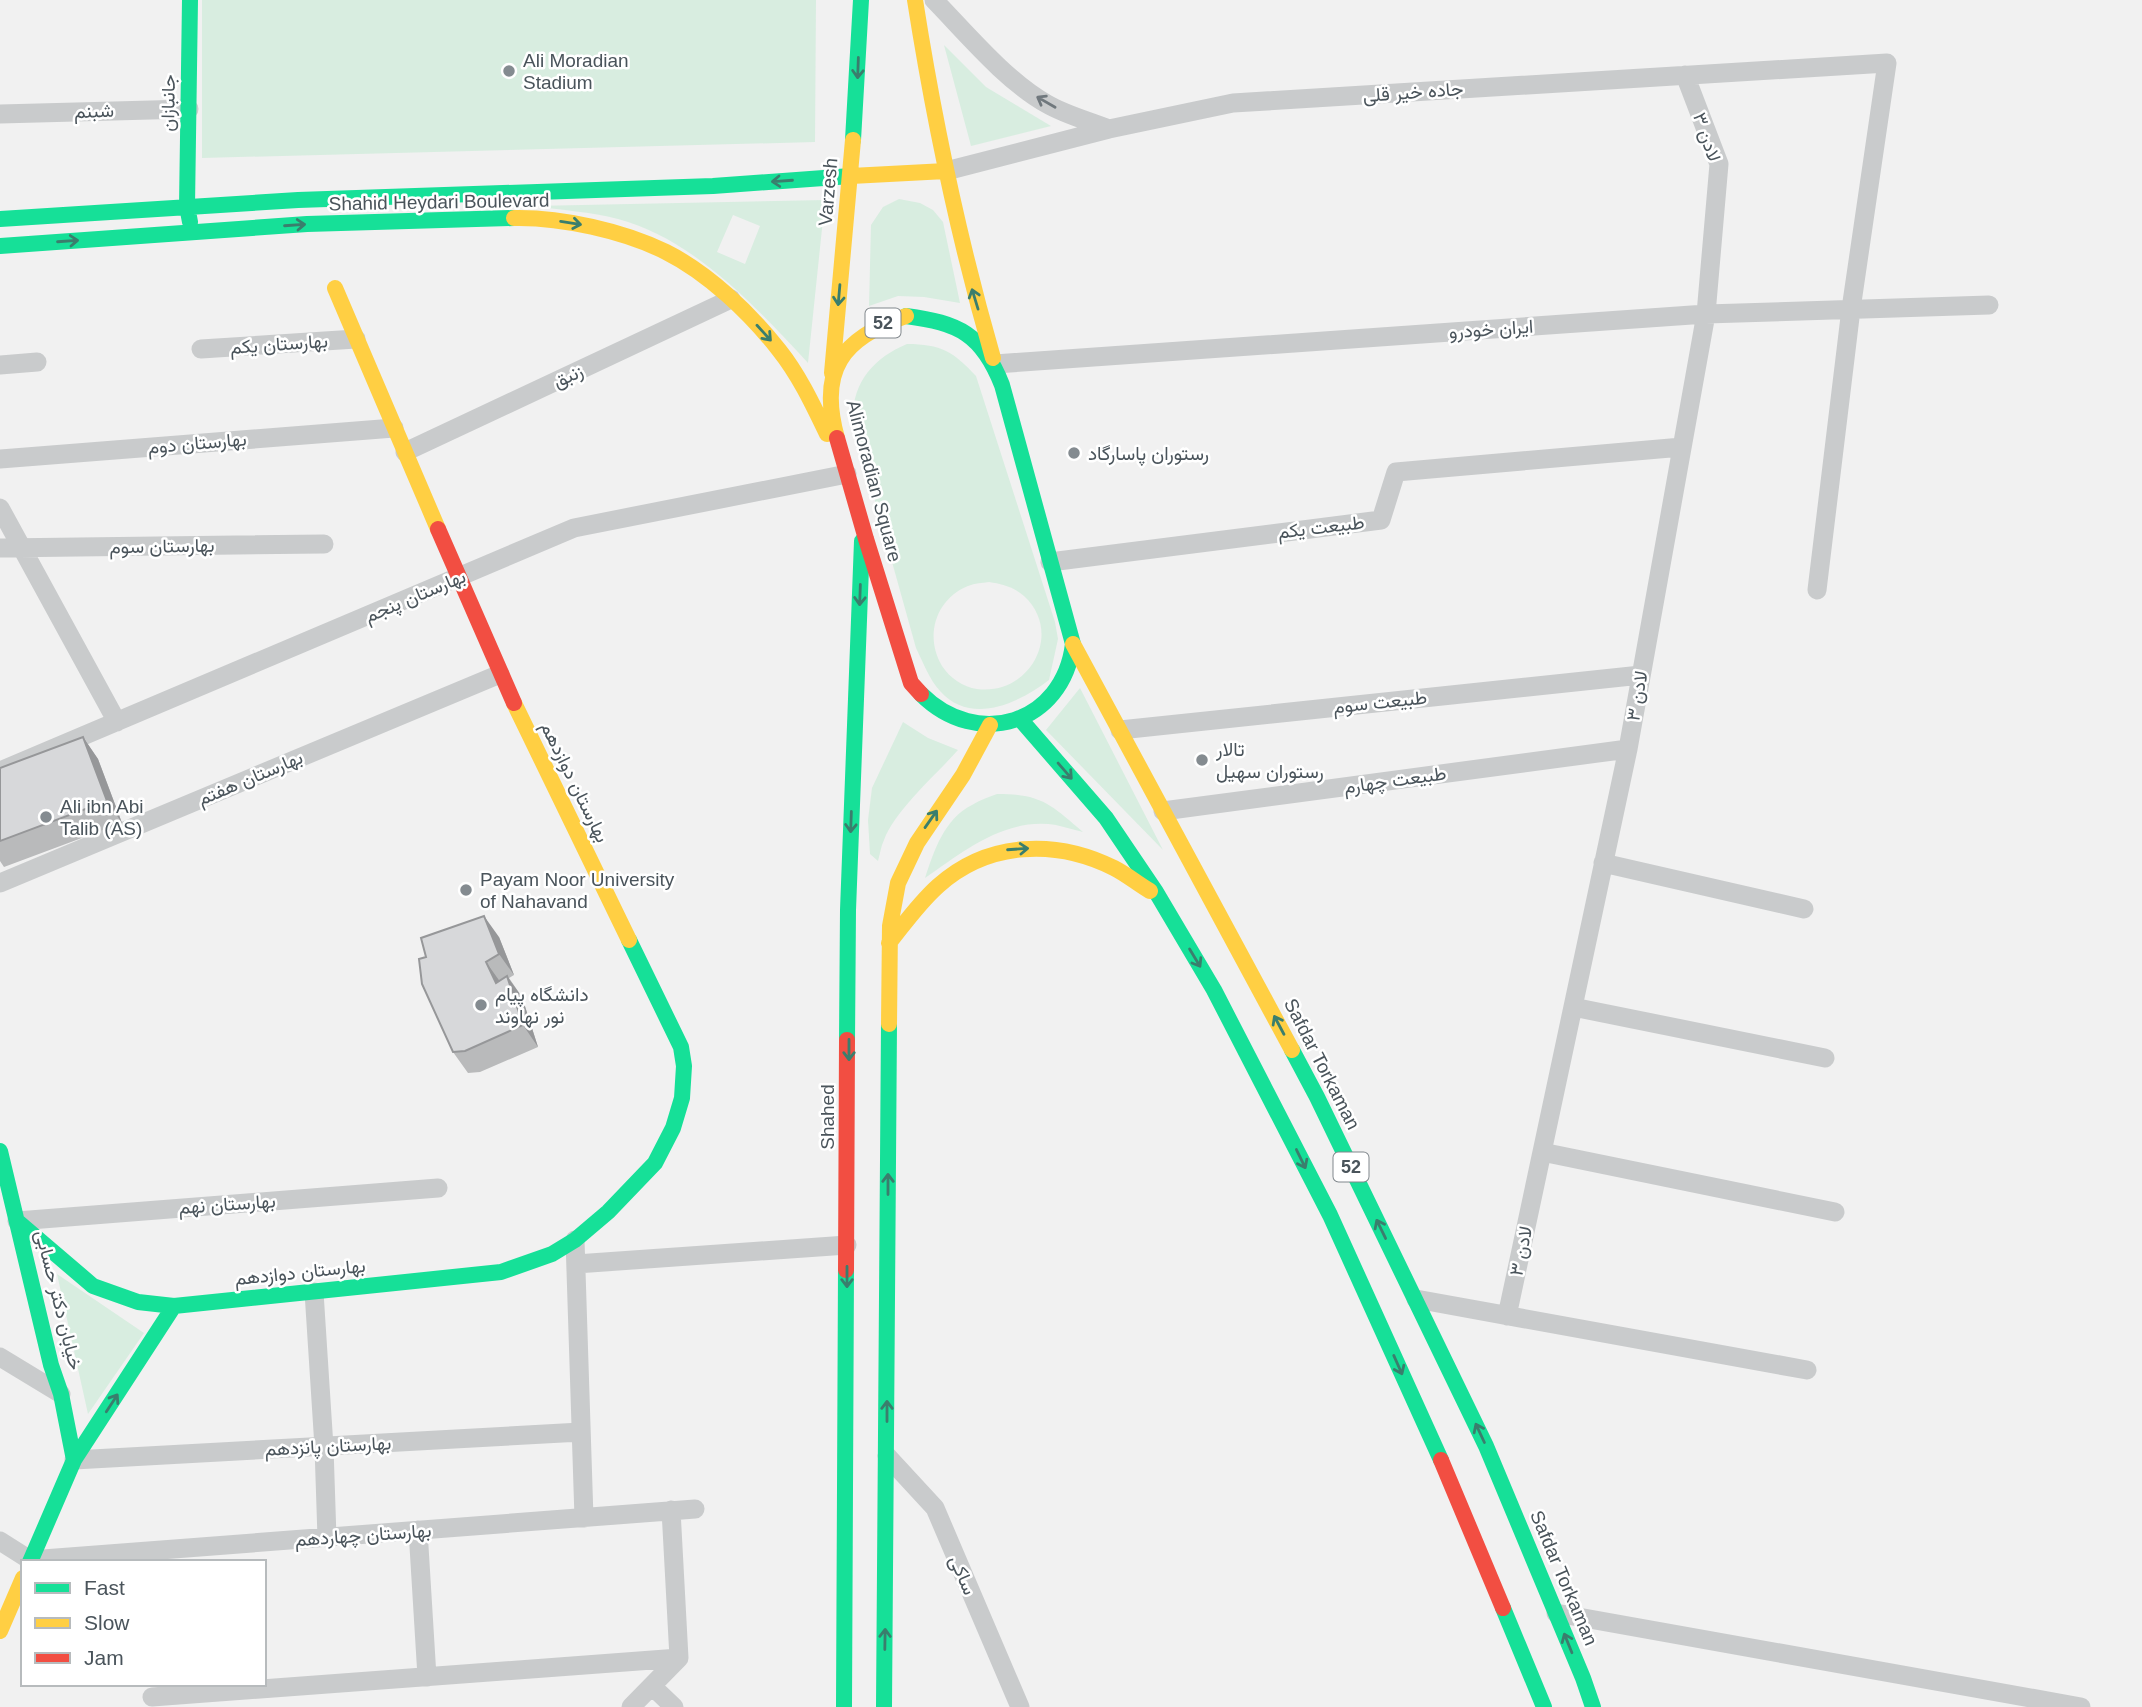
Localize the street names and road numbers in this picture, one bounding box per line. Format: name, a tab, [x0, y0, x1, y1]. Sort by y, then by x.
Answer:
street label: جانبازان	[157, 74, 180, 132]
street label: جاده خیر قلی	[1362, 78, 1464, 107]
street label: شبنم	[74, 100, 114, 124]
street label: لادن ۳	[1689, 110, 1725, 164]
street label: Varzesh	[815, 157, 841, 227]
street label: Shahid Heydari Boulevard	[328, 190, 550, 214]
road number: 52	[866, 309, 900, 338]
street label: ایران خودرو	[1448, 316, 1534, 343]
street label: بهارستان یکم	[229, 330, 329, 360]
street label: زنبق	[550, 360, 587, 393]
street label: Alimoradian Square	[842, 398, 906, 564]
street label: بهارستان دوم	[147, 428, 248, 460]
street label: طبیعت یکم	[1276, 511, 1366, 545]
street label: بهارستان سوم	[109, 535, 215, 559]
street label: بهارستان پنجم	[361, 565, 470, 629]
street label: لادن ۳	[1622, 669, 1652, 723]
street label: طبیعت سوم	[1332, 687, 1428, 719]
street label: بهارستان دوازدهم	[535, 718, 613, 847]
street label: بهارستان هفتم	[194, 746, 306, 811]
street label: طبیعت چهارم	[1342, 762, 1448, 801]
street label: Safdar Torkaman	[1280, 995, 1364, 1133]
street label: Shahed	[817, 1084, 838, 1150]
road number: 52	[1334, 1152, 1368, 1182]
street label: بهارستان نهم	[178, 1190, 276, 1220]
street label: لادن ۳	[1505, 1224, 1537, 1278]
street label: خیابان دکتر حسابی	[30, 1228, 87, 1372]
street label: بهارستان دوازدهم	[233, 1255, 367, 1291]
street label: بهارستان پانزدهم	[264, 1432, 392, 1463]
street label: Safdar Torkaman	[1526, 1507, 1602, 1649]
street label: بهارستان چهاردهم	[294, 1520, 432, 1553]
street label: ساکی	[944, 1552, 981, 1598]

